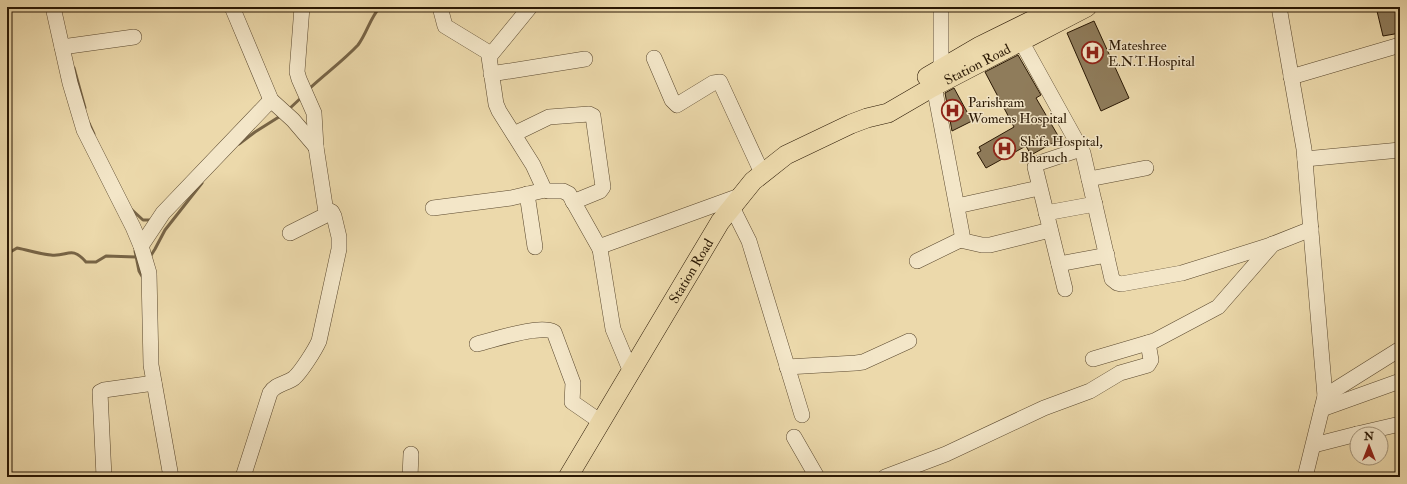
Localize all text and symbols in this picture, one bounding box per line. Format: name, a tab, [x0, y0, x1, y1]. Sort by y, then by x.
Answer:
place label: Mateshree E.N.T.Hospital	[1108, 37, 1195, 71]
street label: Station Road	[941, 40, 1013, 88]
hospital icon: Mateshree E.N.T.Hospital	[1080, 40, 1106, 66]
place label: Parishram Womens Hospital	[967, 94, 1067, 128]
hospital icon: Parishram Womens Hospital	[940, 97, 966, 123]
place label: Shifa Hospital, Bharuch	[1020, 133, 1103, 166]
hospital icon: Shifa Hospital, Bharuch	[991, 136, 1017, 162]
street label: Station Road	[665, 235, 717, 306]
north arrow	[1349, 426, 1389, 466]
text: N	[1363, 430, 1375, 443]

